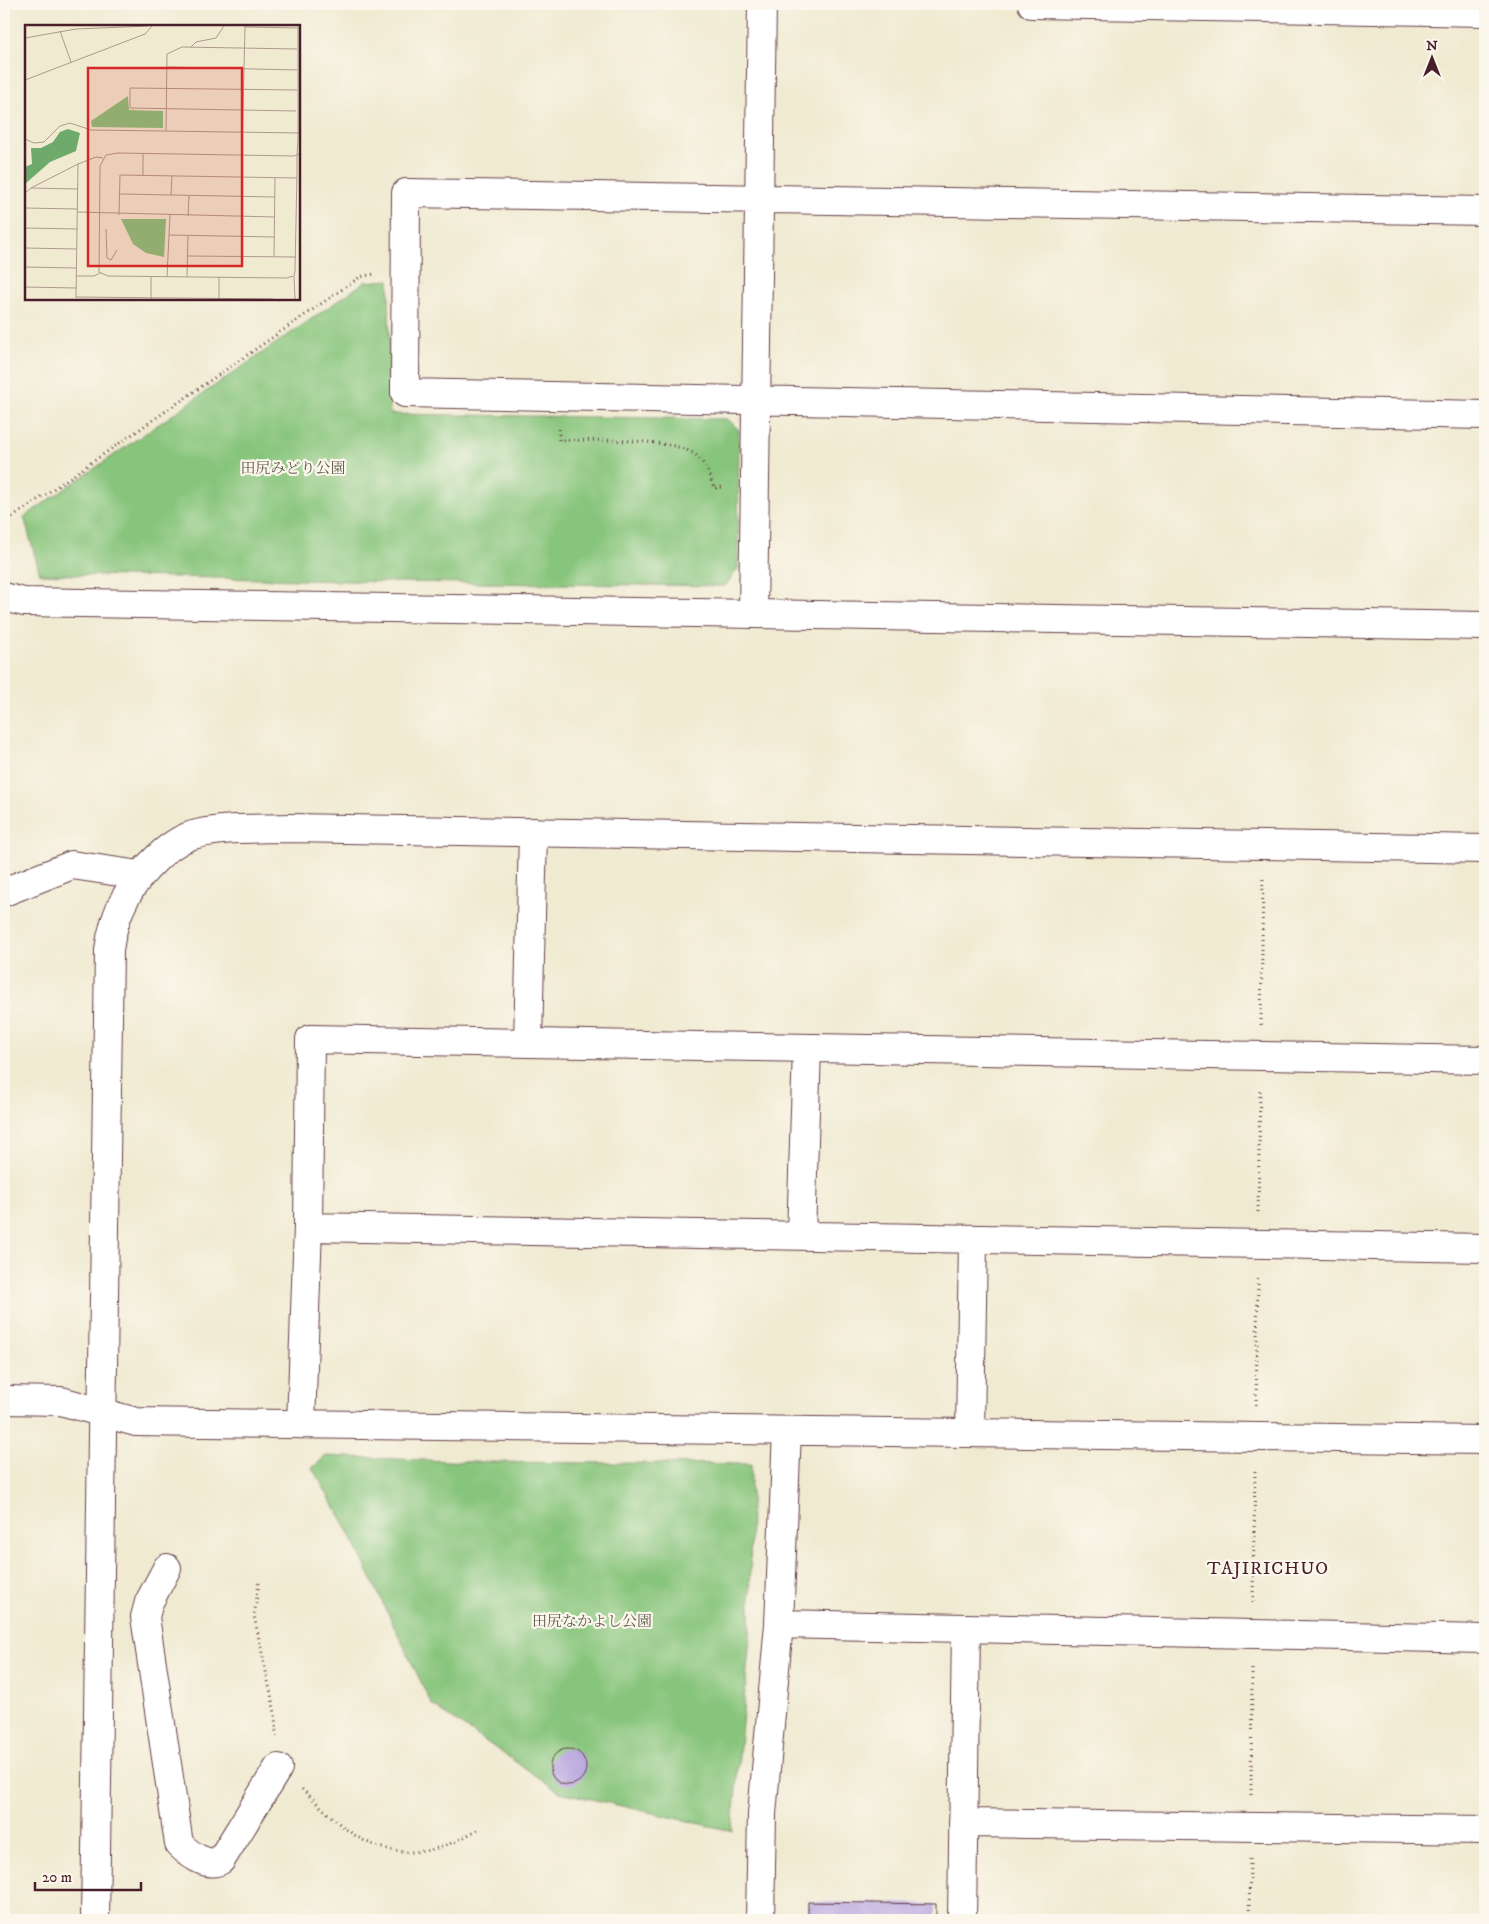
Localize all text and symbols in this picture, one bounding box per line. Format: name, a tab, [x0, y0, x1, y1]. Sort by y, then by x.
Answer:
inset map	[25, 25, 300, 300]
north arrow	[1406, 32, 1456, 82]
text: N	[1426, 37, 1438, 55]
park label: 田尻みどり公園	[240, 459, 346, 478]
district label: TAJIRICHUO	[1207, 1558, 1329, 1580]
park label: 田尻なかよし公園	[532, 1612, 652, 1631]
scale bar	[35, 1859, 141, 1891]
text: 20 m	[42, 1868, 72, 1887]

